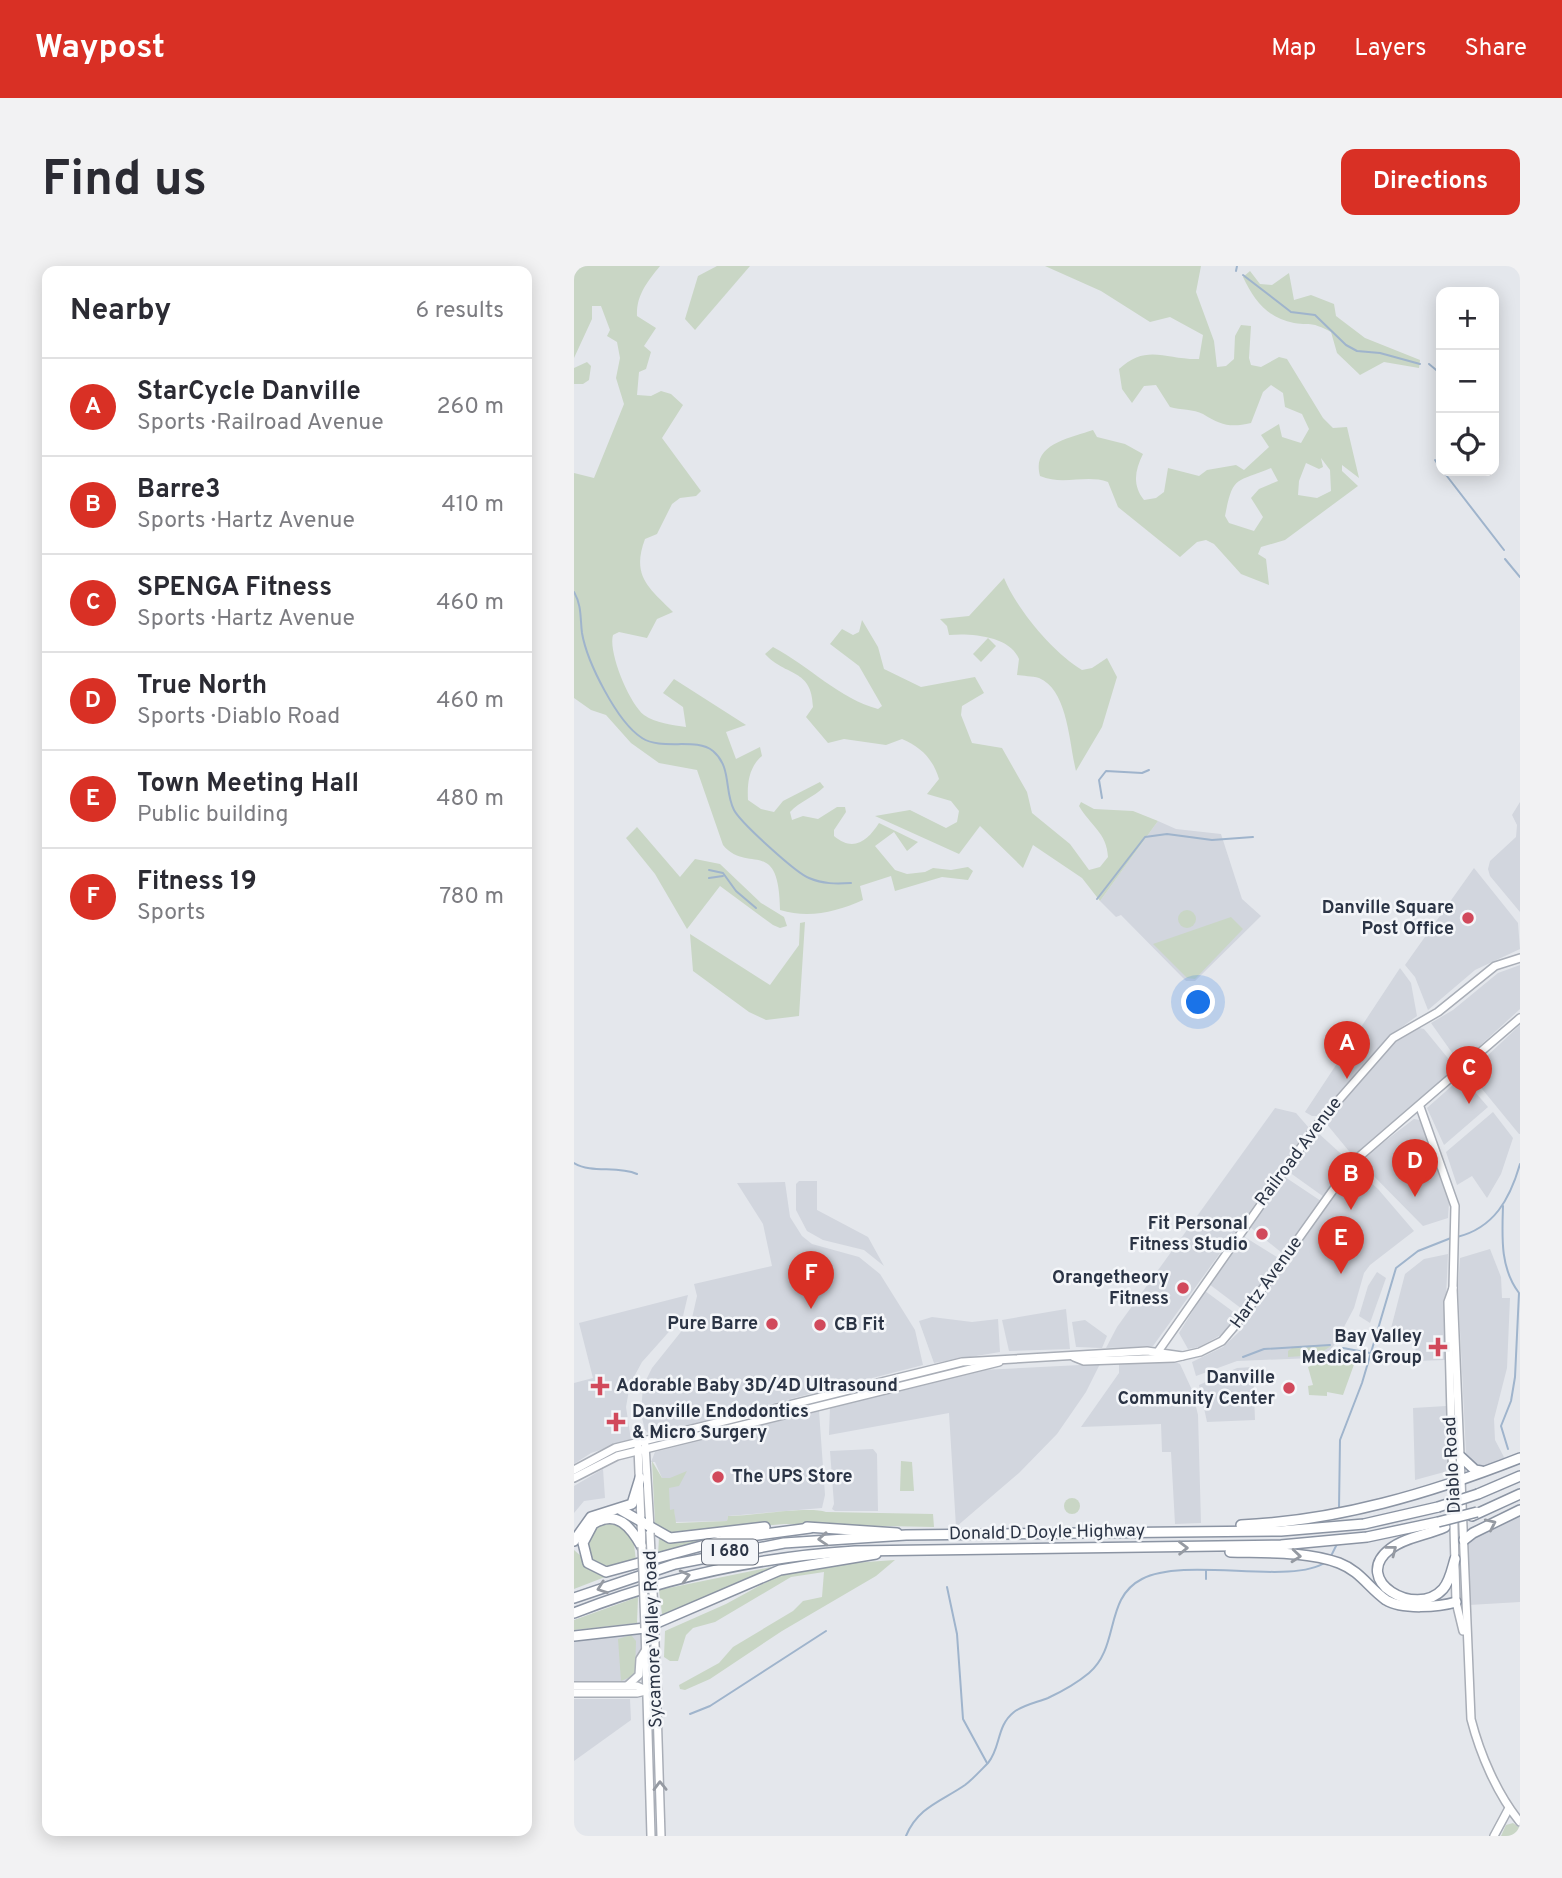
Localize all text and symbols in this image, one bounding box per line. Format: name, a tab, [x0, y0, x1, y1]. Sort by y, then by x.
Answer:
text: Waypost	[35, 28, 165, 70]
text: Map	[1271, 34, 1316, 64]
text: Layers	[1354, 34, 1426, 64]
text: Share	[1464, 34, 1527, 64]
button: Directions	[1341, 149, 1520, 215]
text: Find us	[42, 151, 207, 213]
map controls	[1436, 287, 1499, 476]
button: +	[1436, 287, 1499, 350]
text: Nearby	[70, 293, 171, 330]
text: 6 results	[416, 297, 504, 326]
button: −	[1436, 350, 1499, 413]
text: StarCycle Danville	[137, 376, 361, 409]
text: A	[85, 393, 101, 422]
text: 260 m	[437, 393, 504, 422]
text: Sports · Railroad Avenue	[137, 409, 384, 438]
button: locate	[1436, 413, 1499, 476]
text: Barre3	[137, 474, 221, 507]
text: B	[85, 491, 101, 520]
text: 410 m	[441, 491, 504, 520]
text: Sports · Hartz Avenue	[137, 507, 355, 536]
text: SPENGA Fitness	[137, 572, 332, 605]
text: C	[86, 589, 100, 618]
text: 460 m	[436, 589, 504, 618]
text: Sports · Hartz Avenue	[137, 605, 355, 634]
text: True North	[137, 670, 267, 703]
text: D	[85, 687, 101, 716]
text: 460 m	[436, 687, 504, 716]
text: Sports · Diablo Road	[137, 703, 340, 732]
text: Town Meeting Hall	[137, 768, 359, 801]
text: E	[86, 785, 100, 814]
text: 480 m	[436, 785, 504, 814]
text: Public building	[137, 801, 289, 830]
text: Fitness 19	[137, 866, 257, 899]
text: F	[86, 883, 100, 912]
text: 780 m	[439, 883, 504, 912]
place label: Danville Square Post Office	[1322, 897, 1454, 941]
text: Sports	[137, 899, 205, 928]
marker: Danville Square Post Office	[1460, 910, 1476, 926]
your location	[1181, 985, 1215, 1019]
pin: A	[1324, 1021, 1370, 1079]
pin: C	[1446, 1046, 1492, 1104]
street label: Railroad Avenue	[1250, 1093, 1348, 1211]
pin: D	[1392, 1139, 1438, 1197]
pin: B	[1328, 1152, 1374, 1210]
place label: Fit Personal Fitness Studio	[1129, 1213, 1248, 1257]
pin: E	[1318, 1216, 1364, 1274]
marker: Fit Personal Fitness Studio	[1254, 1226, 1270, 1242]
street label: Hartz Avenue	[1226, 1232, 1308, 1334]
pin: F	[788, 1251, 834, 1309]
place label: Orangetheory Fitness	[1052, 1267, 1169, 1311]
marker: Orangetheory Fitness	[1175, 1280, 1191, 1296]
place label: Pure Barre	[667, 1313, 758, 1336]
place label: CB Fit	[834, 1314, 885, 1337]
marker: Pure Barre	[764, 1316, 780, 1332]
marker: CB Fit	[812, 1317, 828, 1333]
place label: Bay Valley Medical Group	[1302, 1326, 1422, 1370]
marker: Bay Valley Medical Group	[1428, 1337, 1448, 1357]
place label: Danville Community Center	[1118, 1367, 1275, 1411]
place label: Adorable Baby 3D/4D Ultrasound	[616, 1375, 898, 1398]
marker: Adorable Baby 3D/4D Ultrasound	[590, 1376, 610, 1396]
marker: Danville Community Center	[1281, 1380, 1297, 1396]
place label: Danville Endodontics & Micro Surgery	[632, 1401, 809, 1445]
marker: Danville Endodontics & Micro Surgery	[606, 1412, 626, 1432]
street label: Diablo Road	[1439, 1416, 1467, 1514]
place label: The UPS Store	[732, 1466, 853, 1489]
marker: The UPS Store	[710, 1469, 726, 1485]
one-way arrow	[1484, 1518, 1496, 1532]
street label: Donald D Doyle Highway	[949, 1520, 1145, 1546]
one-way arrow	[818, 1532, 829, 1547]
road number: I 680	[702, 1540, 758, 1564]
one-way arrow	[1178, 1540, 1188, 1556]
one-way arrow	[1384, 1546, 1396, 1559]
one-way arrow	[1291, 1548, 1302, 1563]
street label: Sycamore Valley Road	[639, 1550, 669, 1728]
one-way arrow	[679, 1570, 691, 1584]
one-way arrow	[596, 1579, 608, 1593]
one-way arrow	[652, 1780, 667, 1791]

